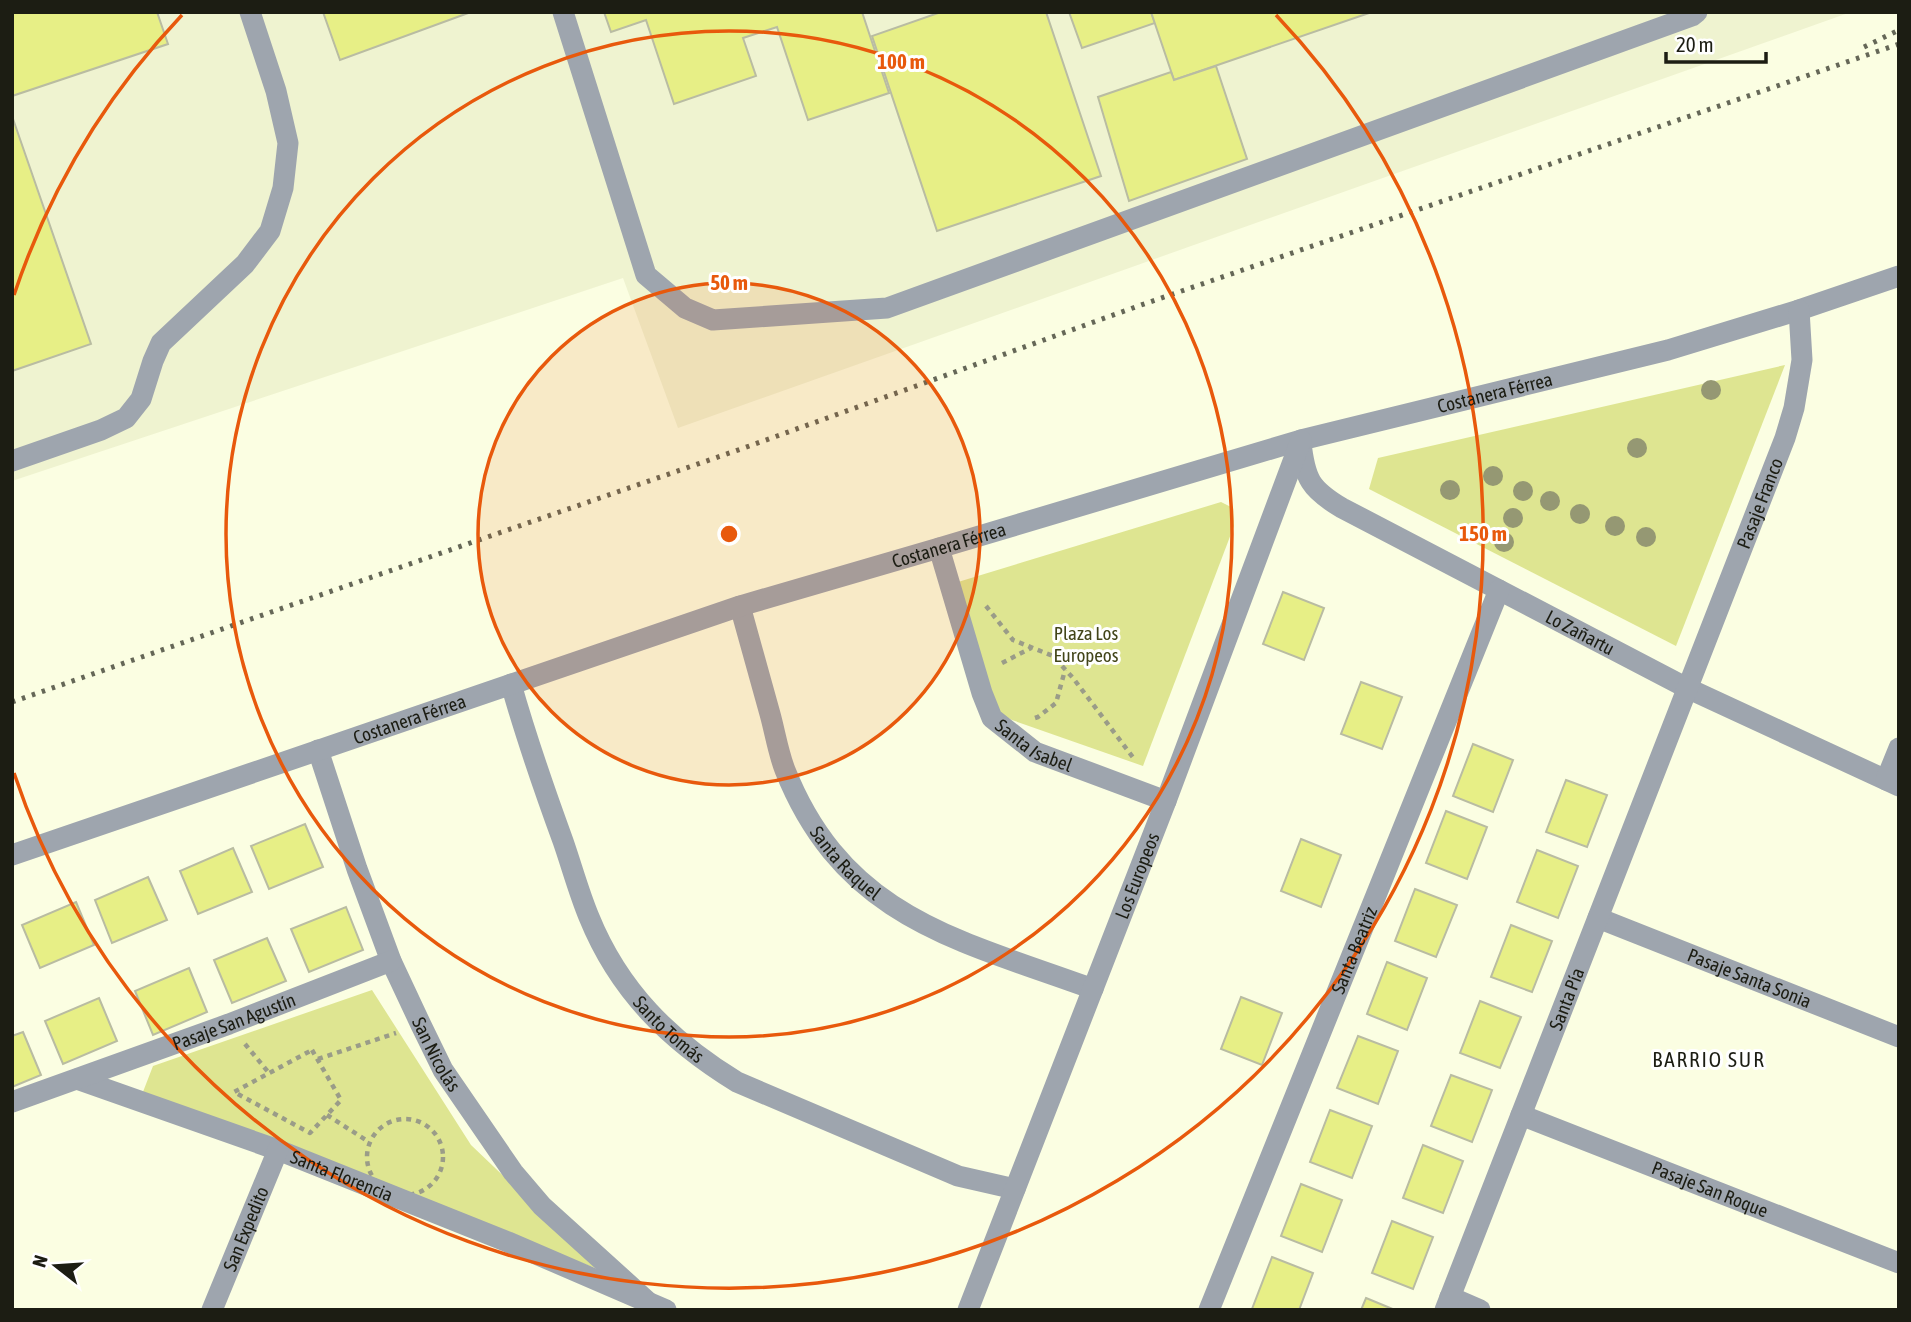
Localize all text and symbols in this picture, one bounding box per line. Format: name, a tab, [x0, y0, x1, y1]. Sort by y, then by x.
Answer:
scale bar	[1666, 21, 1766, 65]
text: 20 m	[1676, 32, 1714, 56]
text: 100 m	[877, 49, 925, 73]
text: 50 m	[710, 270, 748, 294]
street label: Costanera Férrea	[1435, 368, 1555, 417]
street label: Pasaje Franco	[1732, 455, 1787, 552]
street label: Costanera Férrea	[889, 518, 1008, 572]
text: 150 m	[1459, 521, 1507, 545]
centre of rings	[717, 522, 741, 546]
street label: Lo Zañartu	[1542, 605, 1618, 659]
park label: Plaza Los Europeos	[1054, 622, 1119, 666]
street label: Costanera Férrea	[350, 690, 469, 749]
street label: Santa Isabel	[991, 714, 1075, 776]
street label: Santa Raquel	[806, 822, 885, 904]
street label: Los Europeos	[1110, 829, 1164, 922]
street label: Santa Beatriz	[1327, 903, 1381, 997]
street label: Pasaje Santa Sonia	[1684, 944, 1815, 1012]
street label: Santa Pía	[1544, 964, 1588, 1033]
street label: Pasaje San Agustín	[169, 988, 299, 1055]
street label: Santo Tomás	[629, 991, 709, 1067]
street label: San Nicolás	[408, 1014, 465, 1096]
district label: BARRIO SUR	[1652, 1047, 1766, 1071]
street label: Santa Florencia	[288, 1145, 396, 1206]
street label: Pasaje San Roque	[1649, 1156, 1771, 1222]
street label: San Expedito	[218, 1183, 273, 1274]
north arrow	[21, 1231, 91, 1301]
text: N	[28, 1252, 52, 1270]

